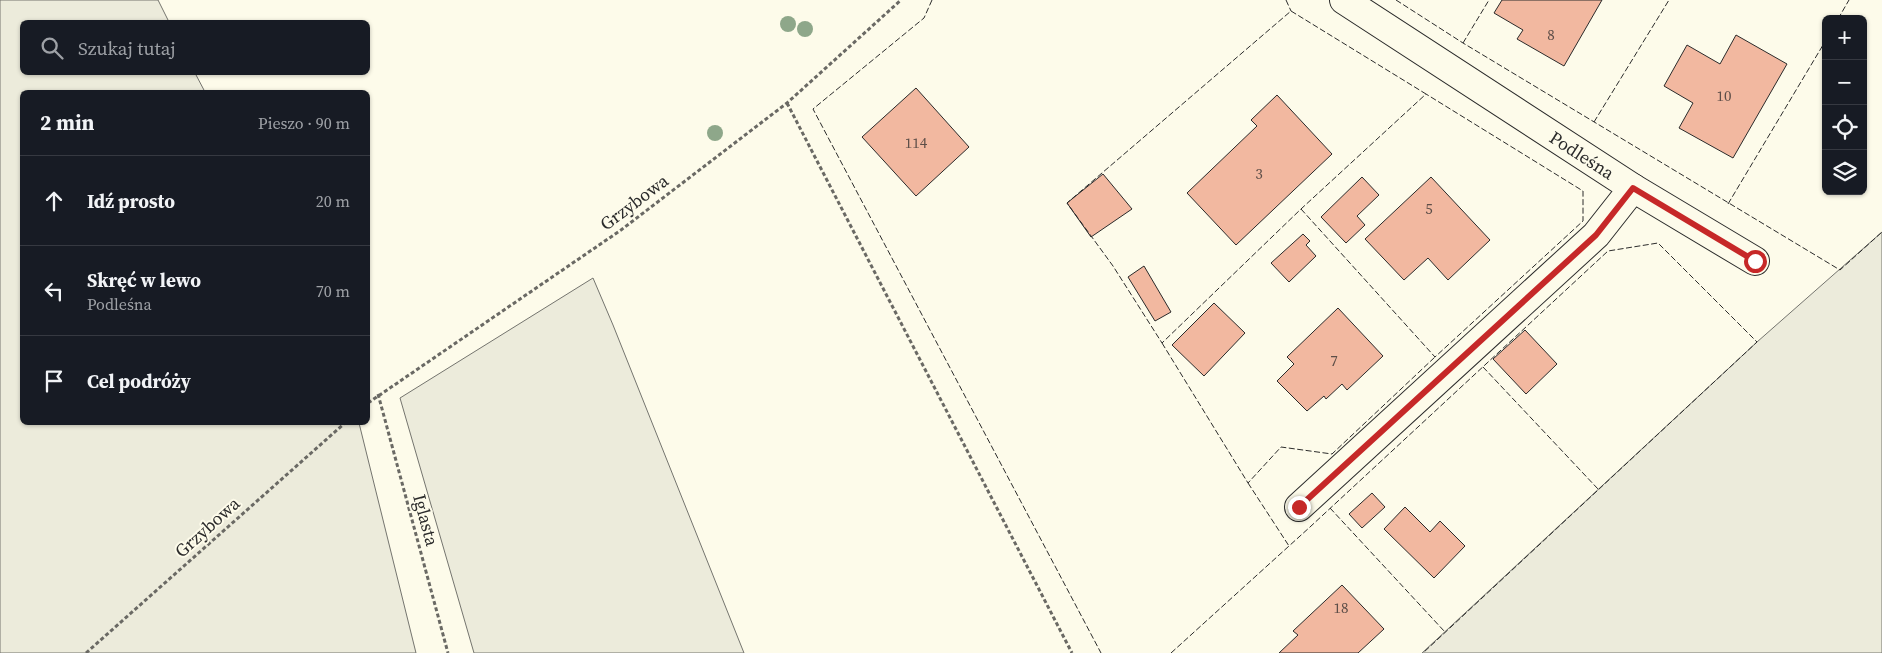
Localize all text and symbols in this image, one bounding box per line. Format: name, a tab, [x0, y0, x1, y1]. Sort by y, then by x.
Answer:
map controls	[1822, 15, 1867, 195]
button: +	[1822, 15, 1867, 60]
search box	[20, 20, 370, 75]
house number: 8	[1547, 24, 1555, 45]
icon: search	[38, 34, 66, 62]
text: Szukaj tutaj	[78, 35, 176, 61]
button: −	[1822, 60, 1867, 105]
house number: 10	[1716, 85, 1732, 106]
button: locate	[1822, 105, 1867, 150]
text: 2 min	[40, 108, 95, 137]
text: Pieszo · 90 m	[258, 112, 350, 134]
street label: Podleśna	[1545, 125, 1620, 186]
house number: 114	[905, 132, 928, 153]
button: layers	[1822, 150, 1867, 195]
house number: 3	[1255, 163, 1263, 184]
street label: Grzybowa	[595, 167, 674, 236]
icon: ahead	[40, 187, 68, 215]
text: Idź prosto	[87, 188, 175, 214]
text: 20 m	[316, 190, 350, 212]
house number: 5	[1425, 198, 1433, 219]
route start	[1744, 250, 1767, 273]
text: Skręć w lewo	[87, 267, 201, 293]
icon: left	[40, 277, 68, 305]
text: 70 m	[316, 280, 350, 302]
text: Podleśna	[87, 293, 152, 315]
house number: 7	[1330, 350, 1338, 371]
icon: arrive	[40, 367, 68, 395]
text: Cel podróży	[87, 368, 191, 394]
street label: Grzybowa	[169, 490, 246, 563]
street label: Iglasta	[407, 491, 445, 549]
route end	[1288, 496, 1311, 519]
house number: 18	[1333, 597, 1349, 618]

